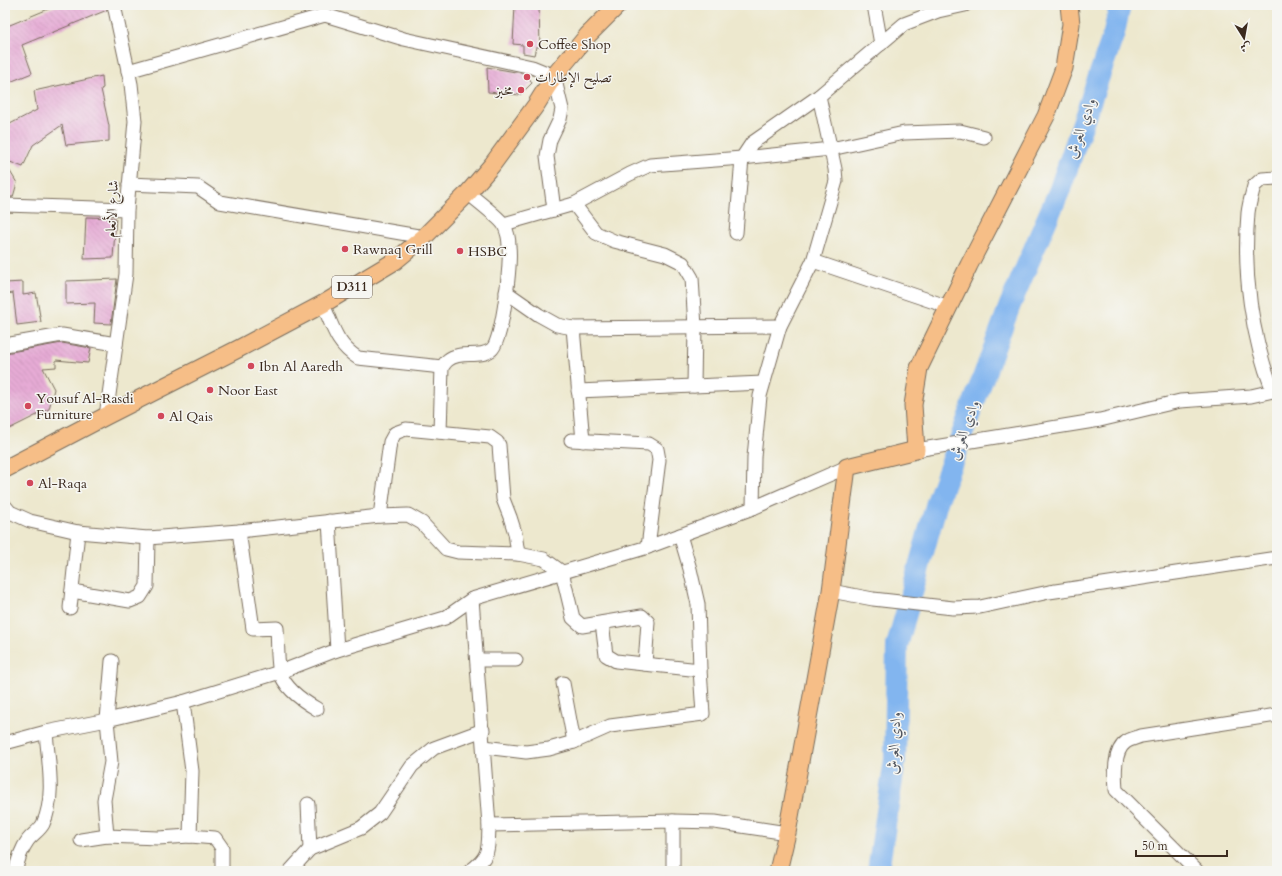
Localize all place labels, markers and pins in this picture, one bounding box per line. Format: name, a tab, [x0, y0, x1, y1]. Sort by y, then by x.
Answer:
place label: Coffee Shop	[538, 35, 611, 54]
marker: Coffee Shop	[525, 39, 535, 49]
place label: تصليح الإطارات	[535, 68, 612, 90]
marker: تصليح الإطارات	[522, 72, 532, 82]
place label: مخبز	[494, 81, 514, 100]
marker: مخبز	[516, 85, 526, 95]
place label: Rawnaq Grill	[353, 240, 433, 259]
place label: HSBC	[468, 242, 507, 261]
marker: Rawnaq Grill	[340, 244, 350, 254]
marker: HSBC	[455, 246, 465, 256]
place label: Ibn Al Aaredh	[259, 357, 343, 376]
marker: Ibn Al Aaredh	[246, 361, 256, 371]
place label: Noor East	[218, 381, 278, 400]
marker: Noor East	[205, 385, 215, 395]
place label: Yousuf Al-Rasdi Furniture	[36, 389, 134, 424]
marker: Yousuf Al-Rasdi Furniture	[23, 401, 33, 411]
place label: Al Qais	[169, 407, 213, 426]
marker: Al Qais	[156, 411, 166, 421]
place label: Al-Raqa	[38, 474, 87, 493]
marker: Al-Raqa	[25, 478, 35, 488]

